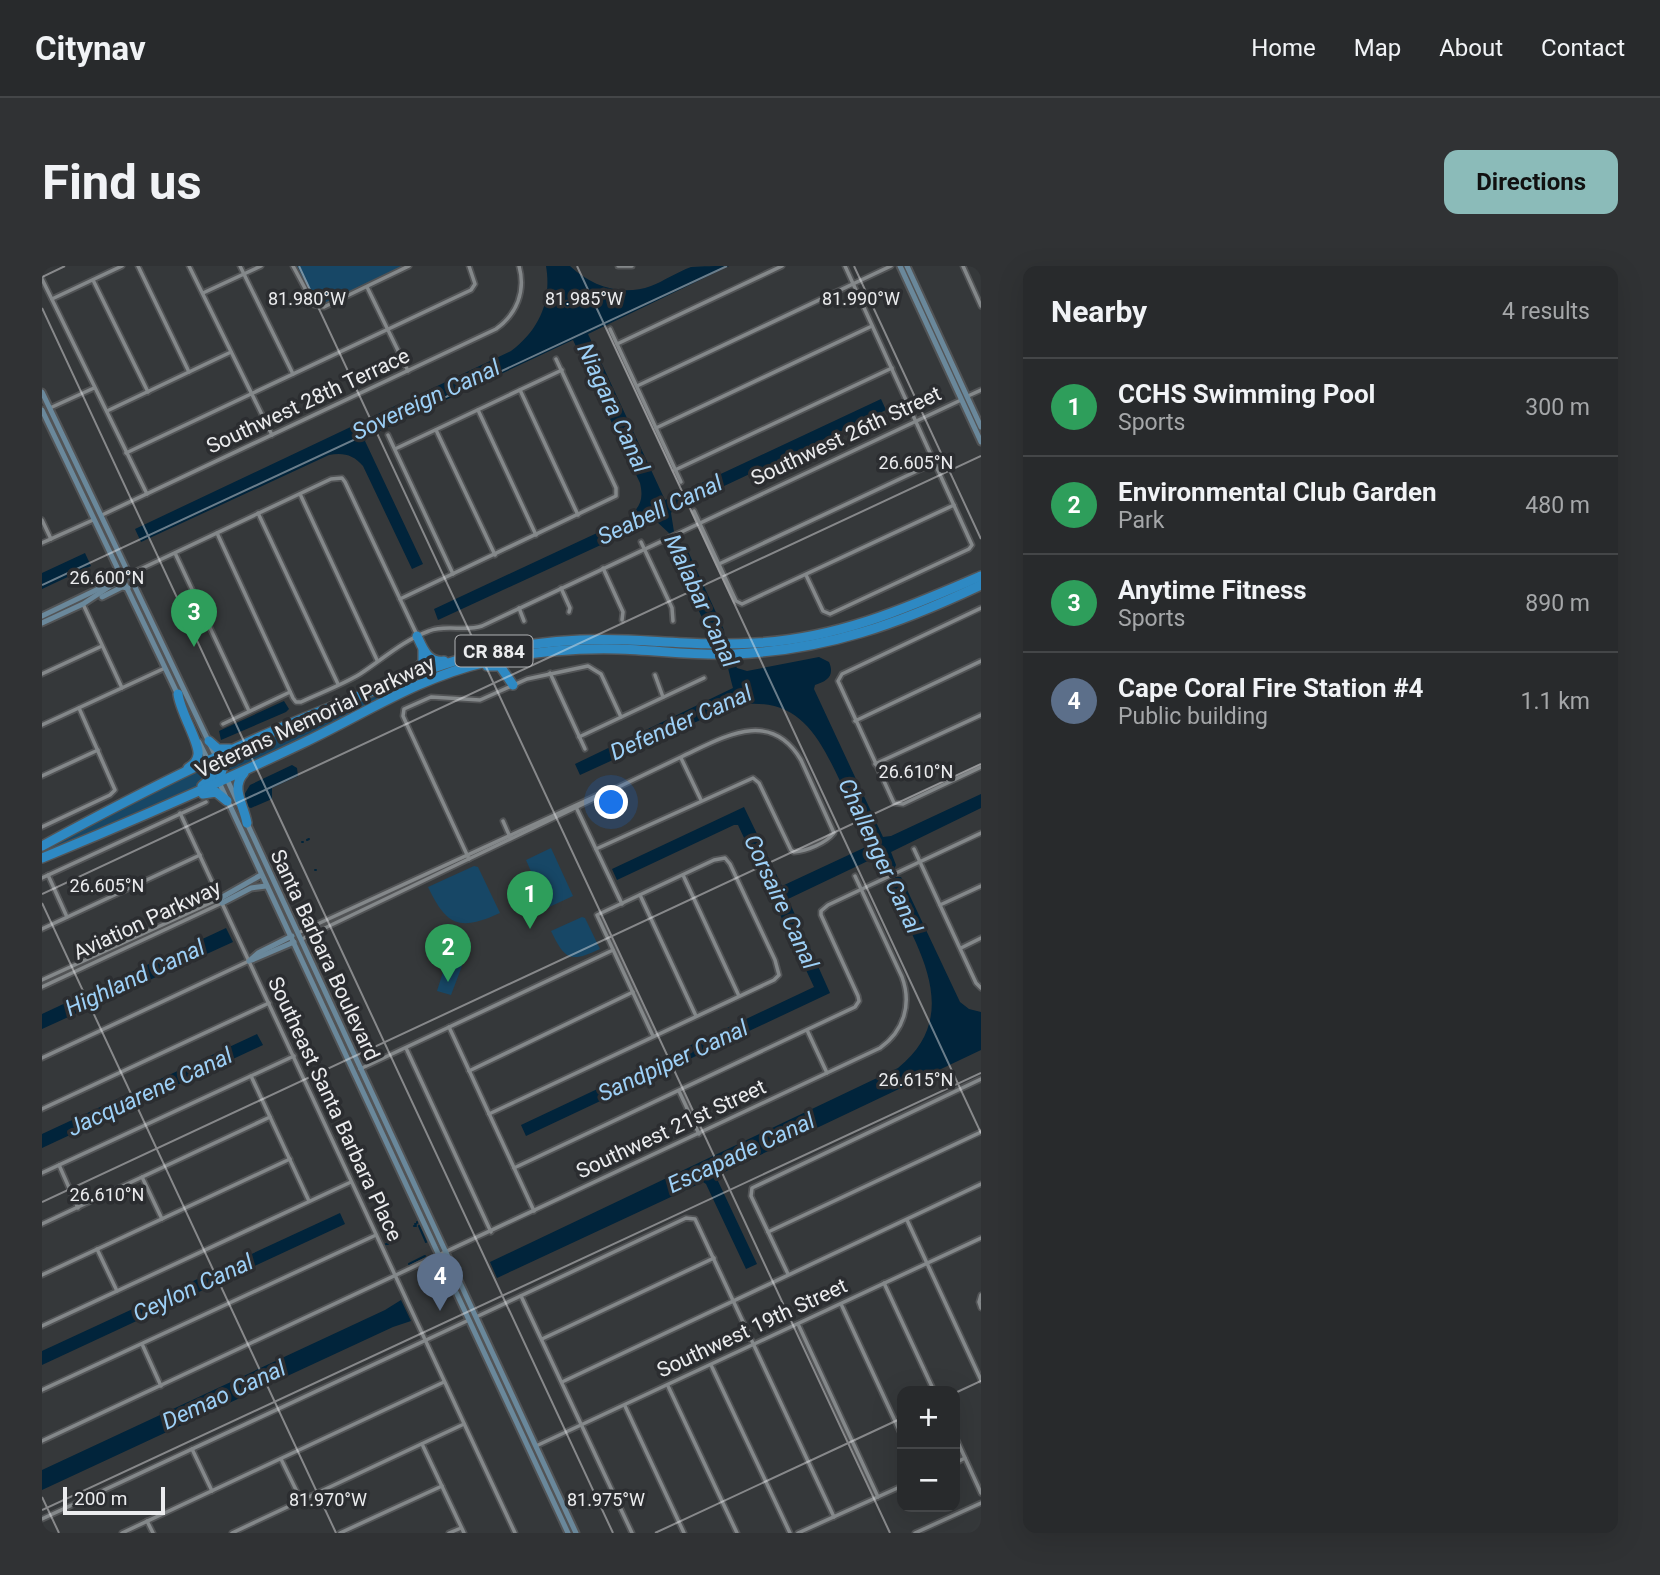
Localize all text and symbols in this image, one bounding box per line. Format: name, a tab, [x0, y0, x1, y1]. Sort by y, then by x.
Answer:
text: Citynav	[35, 29, 146, 68]
text: Home	[1251, 34, 1316, 62]
text: Map	[1354, 34, 1401, 62]
text: About	[1439, 34, 1503, 62]
text: Contact	[1541, 34, 1625, 62]
button: Directions	[1444, 150, 1618, 214]
text: Find us	[42, 154, 202, 211]
text: 81.980°W	[268, 288, 346, 309]
text: 81.985°W	[545, 288, 623, 309]
text: 81.990°W	[822, 288, 900, 309]
text: Nearby	[1051, 294, 1147, 329]
text: 4 results	[1502, 298, 1590, 325]
water label: Niagara Canal	[571, 339, 655, 477]
street label: Southwest 28th Terrace	[203, 343, 413, 459]
water label: Sovereign Canal	[348, 354, 505, 446]
text: CCHS Swimming Pool	[1118, 379, 1375, 409]
street label: Southwest 26th Street	[747, 381, 945, 491]
text: 1	[1067, 394, 1081, 421]
text: 300 m	[1525, 394, 1590, 421]
text: Sports	[1118, 409, 1185, 436]
text: 26.605°N	[879, 452, 953, 473]
water label: Seabell Canal	[593, 469, 727, 551]
text: Environmental Club Garden	[1118, 477, 1437, 507]
text: 2	[1067, 492, 1081, 519]
text: 480 m	[1525, 492, 1590, 519]
text: Park	[1118, 507, 1164, 534]
water label: Malabar Canal	[658, 530, 744, 672]
text: 26.600°N	[70, 567, 144, 588]
text: Anytime Fitness	[1118, 575, 1307, 605]
pin: 3	[171, 589, 217, 647]
text: 3	[1067, 590, 1081, 617]
text: 890 m	[1525, 590, 1590, 617]
text: Sports	[1118, 605, 1185, 632]
road number: CR 884	[456, 636, 532, 666]
street label: Veterans Memorial Parkway	[192, 651, 438, 783]
text: Cape Coral Fire Station #4	[1118, 673, 1423, 703]
water label: Defender Canal	[606, 679, 757, 766]
text: 4	[1067, 688, 1081, 715]
text: 1.1 km	[1521, 688, 1590, 715]
text: Public building	[1118, 703, 1268, 730]
text: 26.610°N	[879, 761, 953, 782]
water label: Challenger Canal	[832, 774, 928, 938]
your location	[594, 785, 628, 819]
water label: Corsaire Canal	[738, 830, 824, 974]
street label: Santa Barbara Boulevard	[265, 846, 385, 1064]
pin: 1	[507, 871, 553, 929]
street label: Aviation Parkway	[69, 875, 225, 965]
text: 26.605°N	[70, 875, 144, 896]
pin: 2	[425, 924, 471, 982]
water label: Highland Canal	[61, 934, 210, 1022]
street label: Southeast Santa Barbara Place	[263, 973, 407, 1245]
water label: Sandpiper Canal	[594, 1014, 753, 1108]
water label: Jacquarene Canal	[63, 1042, 237, 1142]
text: 26.615°N	[879, 1069, 953, 1090]
street label: Southwest 21st Street	[572, 1074, 770, 1183]
water label: Escapade Canal	[663, 1107, 819, 1199]
text: 26.610°N	[70, 1184, 144, 1205]
water label: Ceylon Canal	[129, 1248, 258, 1328]
pin: 4	[417, 1253, 463, 1311]
street label: Southwest 19th Street	[653, 1273, 851, 1383]
water label: Demao Canal	[158, 1354, 291, 1435]
map controls	[897, 1386, 960, 1512]
button: +	[897, 1386, 960, 1449]
button: −	[897, 1449, 960, 1512]
scale bar	[63, 1484, 164, 1516]
text: 200 m	[74, 1487, 127, 1510]
text: 81.970°W	[289, 1489, 367, 1510]
text: 81.975°W	[567, 1489, 645, 1510]

